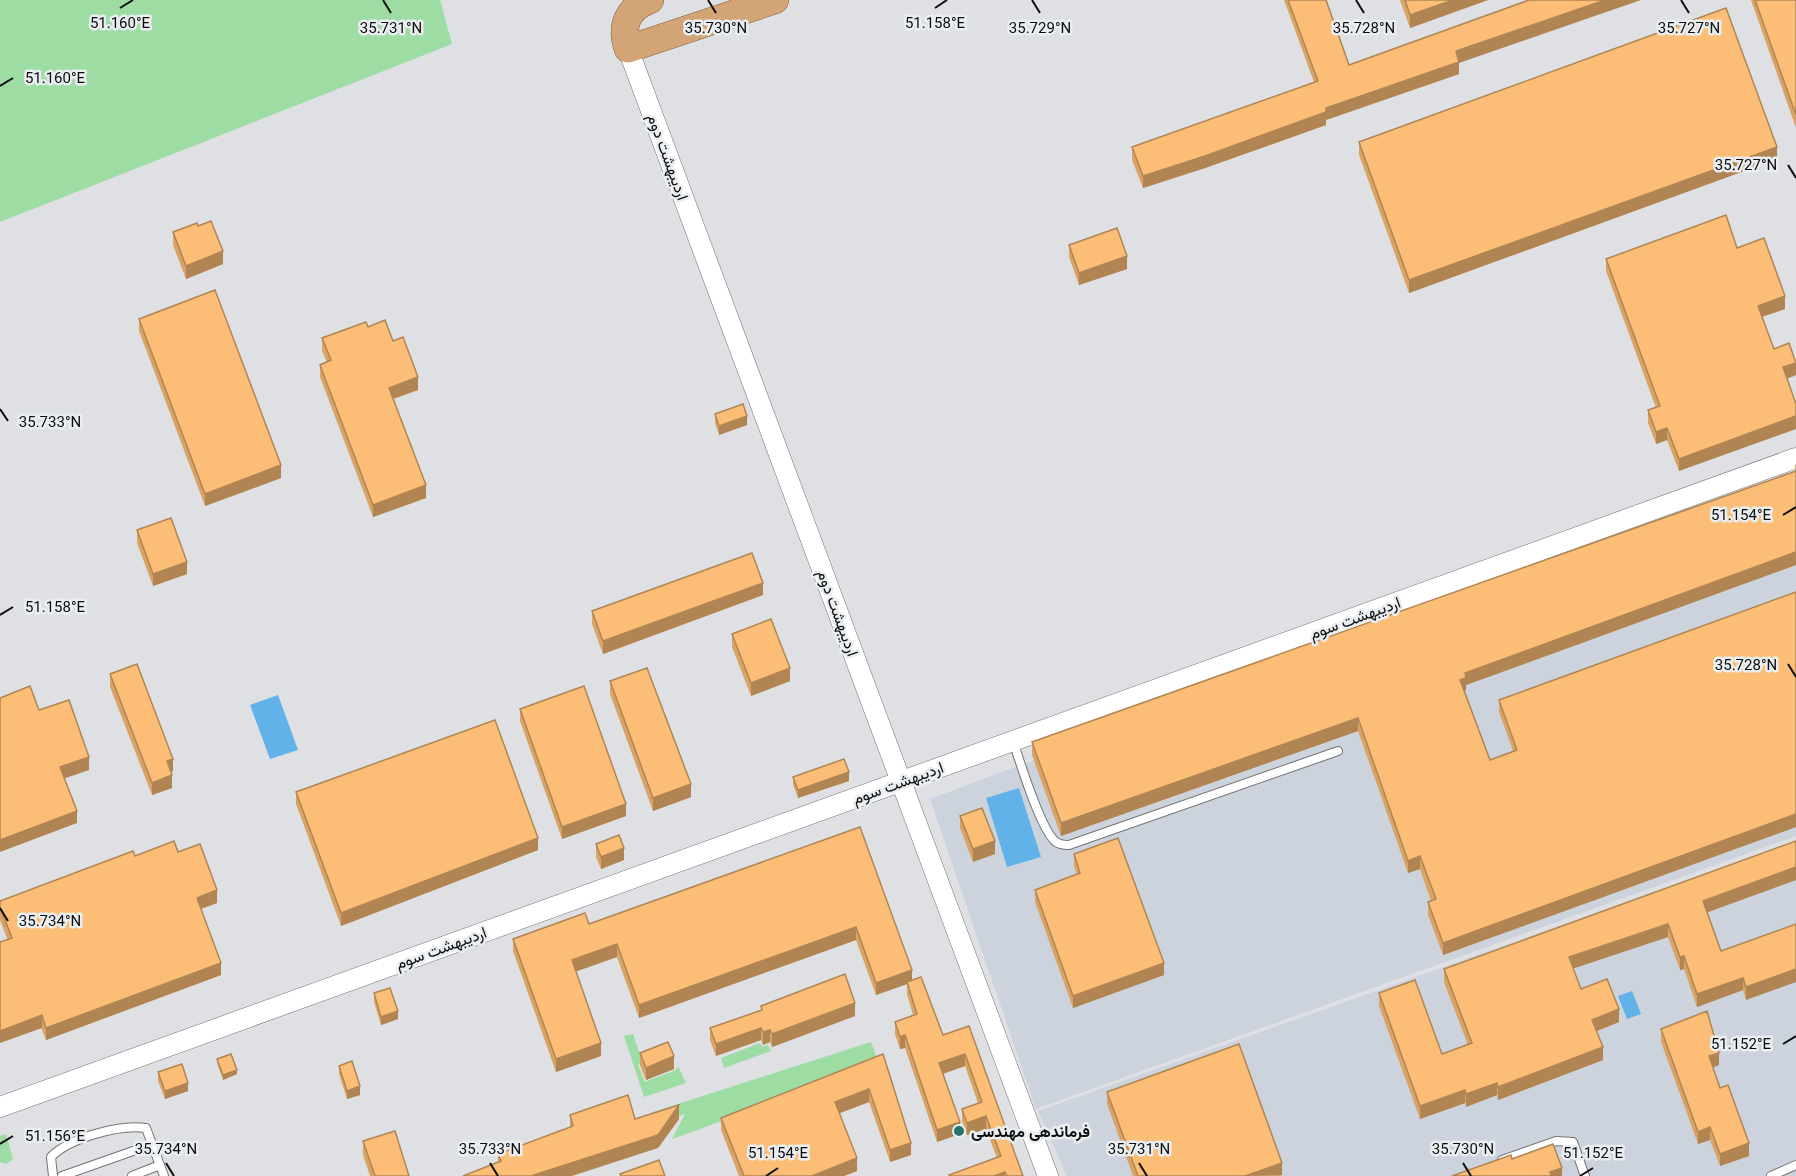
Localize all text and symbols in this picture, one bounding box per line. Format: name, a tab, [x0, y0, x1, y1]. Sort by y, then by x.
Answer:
text: 51.160°E	[90, 14, 151, 32]
text: 51.158°E	[905, 14, 966, 32]
text: 35.731°N	[360, 19, 422, 37]
text: 35.730°N	[685, 19, 747, 37]
text: 35.729°N	[1009, 19, 1071, 37]
text: 35.728°N	[1333, 19, 1395, 37]
text: 35.727°N	[1658, 19, 1720, 37]
text: 51.160°E	[25, 69, 86, 87]
street label: اردیبهشت دوم	[643, 111, 692, 203]
text: 35.727°N	[1715, 156, 1777, 174]
text: 35.733°N	[19, 413, 81, 431]
text: 51.154°E	[1711, 506, 1772, 524]
street label: اردیبهشت دوم	[813, 567, 862, 659]
street label: اردیبهشت سوم	[1307, 593, 1404, 644]
text: 51.158°E	[25, 598, 86, 616]
text: 35.728°N	[1715, 656, 1777, 674]
street label: اردیبهشت سوم	[850, 758, 947, 809]
text: 35.734°N	[19, 912, 81, 930]
street label: اردیبهشت سوم	[393, 923, 490, 974]
text: 51.152°E	[1711, 1035, 1772, 1053]
place label: فرماندهی مهندسی	[971, 1122, 1090, 1142]
marker: فرماندهی مهندسی	[952, 1124, 966, 1138]
text: 51.156°E	[25, 1127, 86, 1145]
text: 35.734°N	[135, 1140, 197, 1158]
text: 35.733°N	[459, 1140, 521, 1158]
text: 35.731°N	[1108, 1140, 1170, 1158]
text: 35.730°N	[1432, 1140, 1494, 1158]
text: 51.154°E	[748, 1144, 809, 1162]
text: 51.152°E	[1563, 1144, 1624, 1162]

